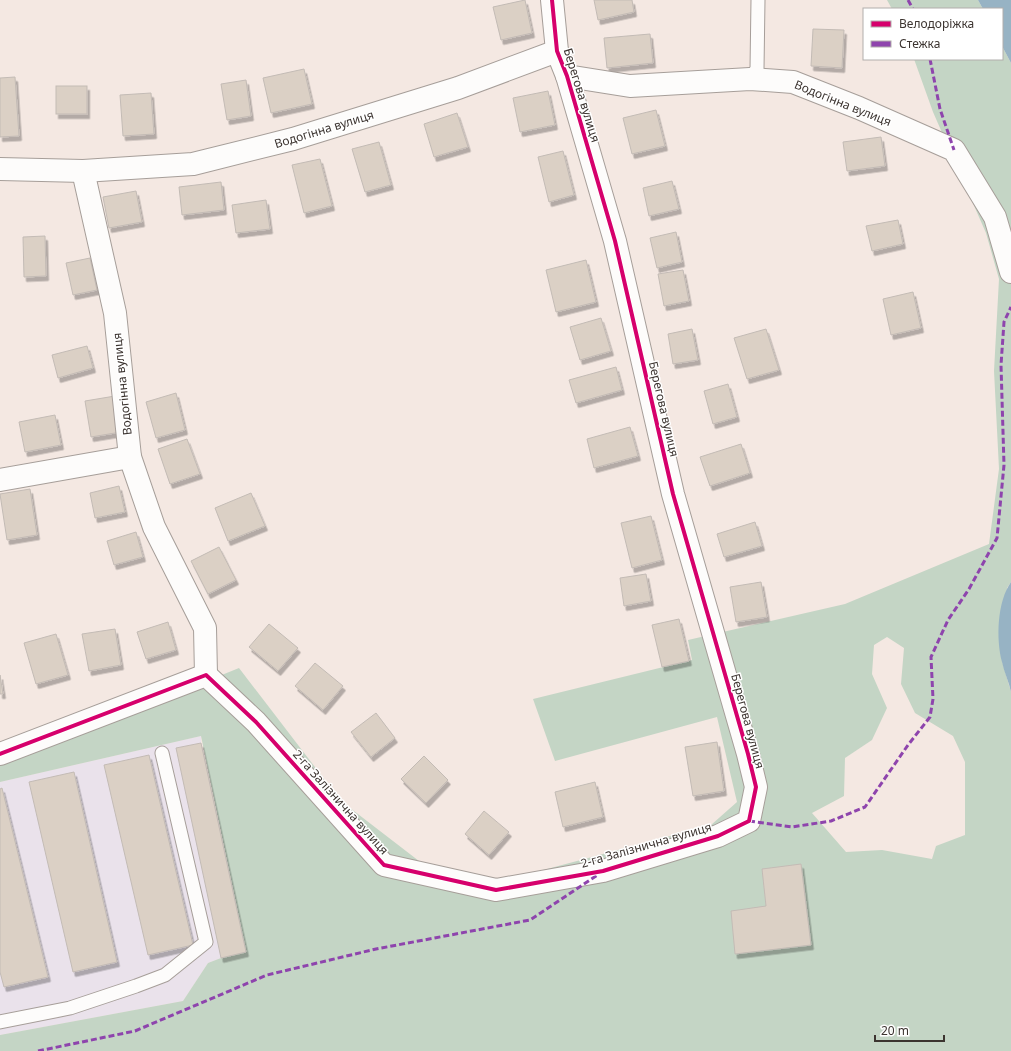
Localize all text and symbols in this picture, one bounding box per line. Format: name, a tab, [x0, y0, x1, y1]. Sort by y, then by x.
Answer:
legend	[863, 8, 1003, 60]
text: Велодоріжка	[899, 15, 974, 32]
text: Стежка	[899, 35, 940, 52]
street label: Берегова вулиця	[560, 46, 604, 144]
street label: Водогінна вулиця	[792, 76, 894, 130]
street label: Водогінна вулиця	[272, 106, 376, 152]
street label: Водогінна вулиця	[108, 332, 136, 436]
street label: Берегова вулиця	[645, 360, 683, 458]
street label: Берегова вулиця	[727, 672, 769, 770]
street label: 2-га Залізнична вулиця	[289, 746, 393, 858]
street label: 2-га Залізнична вулиця	[579, 818, 713, 872]
scale bar	[875, 1017, 944, 1043]
text: 20 m	[881, 1022, 909, 1039]

